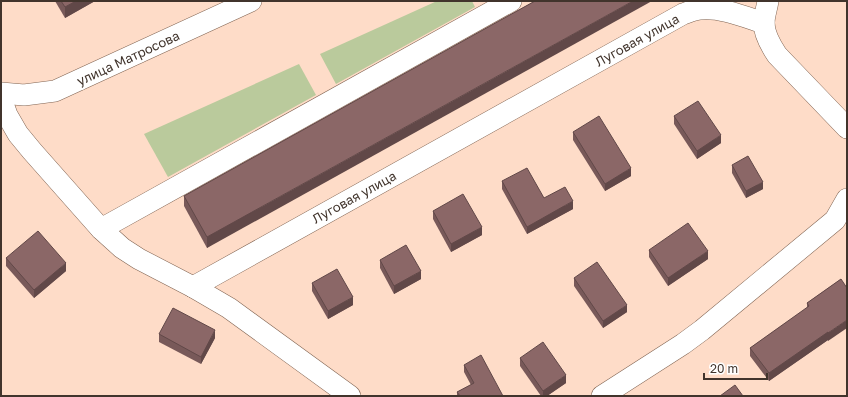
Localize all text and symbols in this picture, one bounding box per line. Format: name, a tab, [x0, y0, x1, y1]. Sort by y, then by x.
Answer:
street label: Луговая улица	[592, 10, 682, 70]
street label: улица Матросова	[74, 27, 182, 89]
street label: Луговая улица	[309, 167, 399, 227]
scale bar	[704, 355, 767, 381]
text: 20 m	[710, 361, 738, 376]

